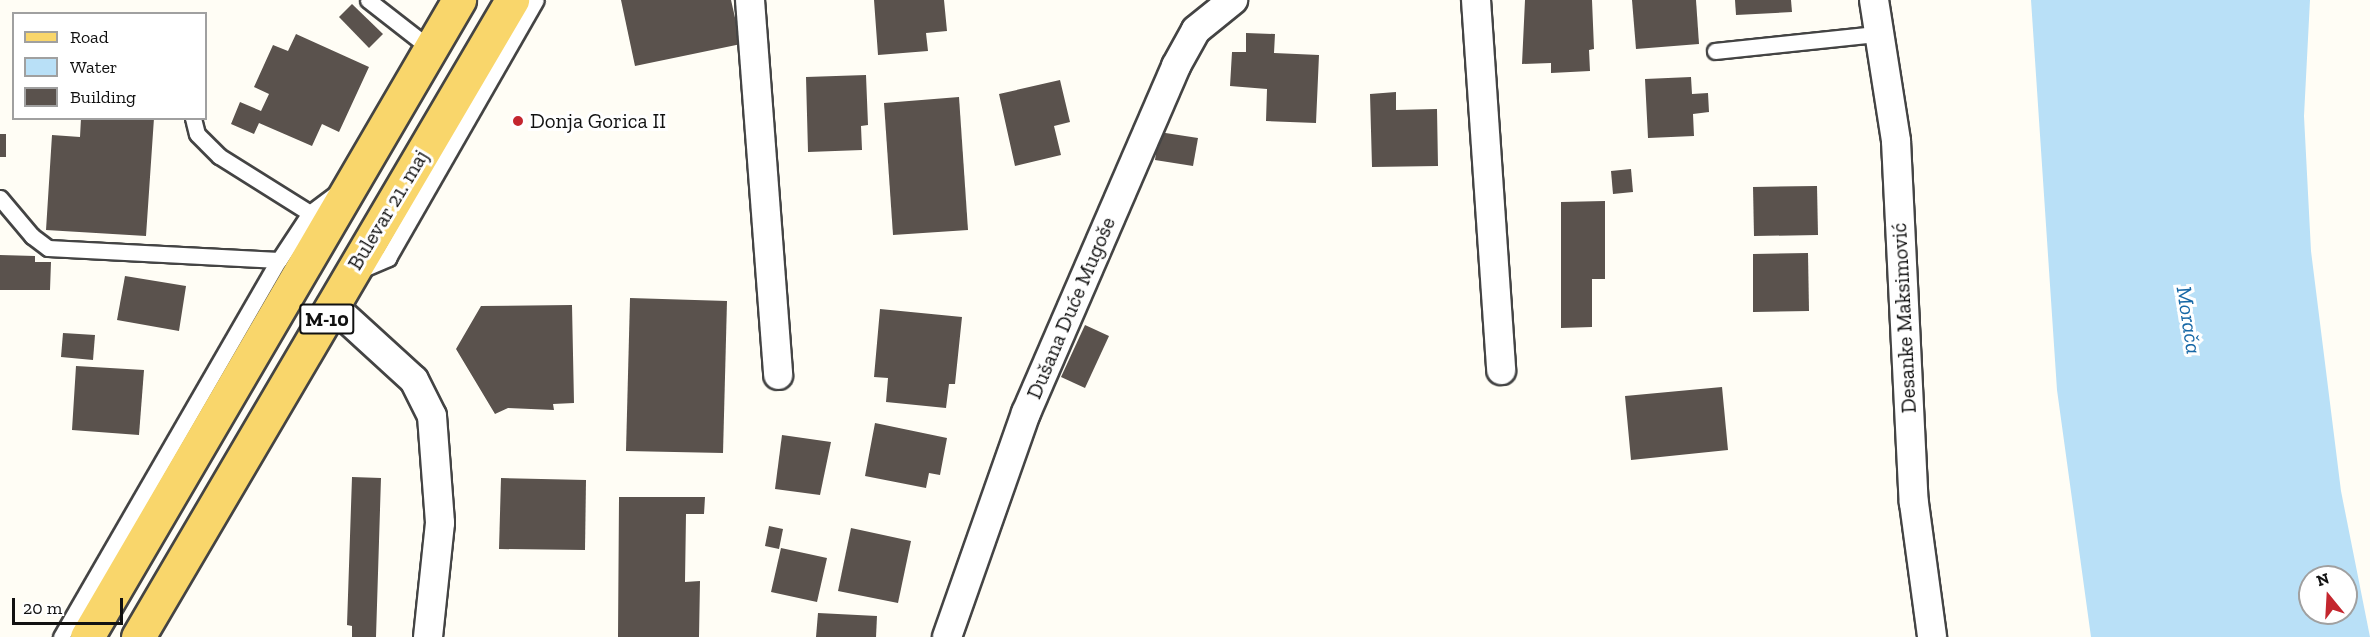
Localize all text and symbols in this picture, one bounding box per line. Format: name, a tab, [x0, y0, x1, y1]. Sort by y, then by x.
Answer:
legend	[12, 12, 207, 120]
text: Road	[70, 26, 109, 48]
text: Water	[70, 56, 117, 78]
text: Building	[70, 86, 136, 108]
place label: Donja Gorica II	[530, 108, 666, 134]
marker: Donja Gorica II	[511, 114, 525, 128]
street label: Bulevar 21. maj	[342, 145, 434, 275]
street label: Dušana Duće Mugoše	[1021, 213, 1121, 403]
street label: Desanke Maksimović	[1886, 222, 1922, 414]
water label: Morača	[2171, 284, 2207, 356]
road number: M-10	[298, 302, 356, 336]
north arrow	[2298, 565, 2358, 625]
text: N	[2314, 568, 2332, 590]
scale bar	[15, 586, 126, 624]
text: 20 m	[23, 597, 62, 619]

